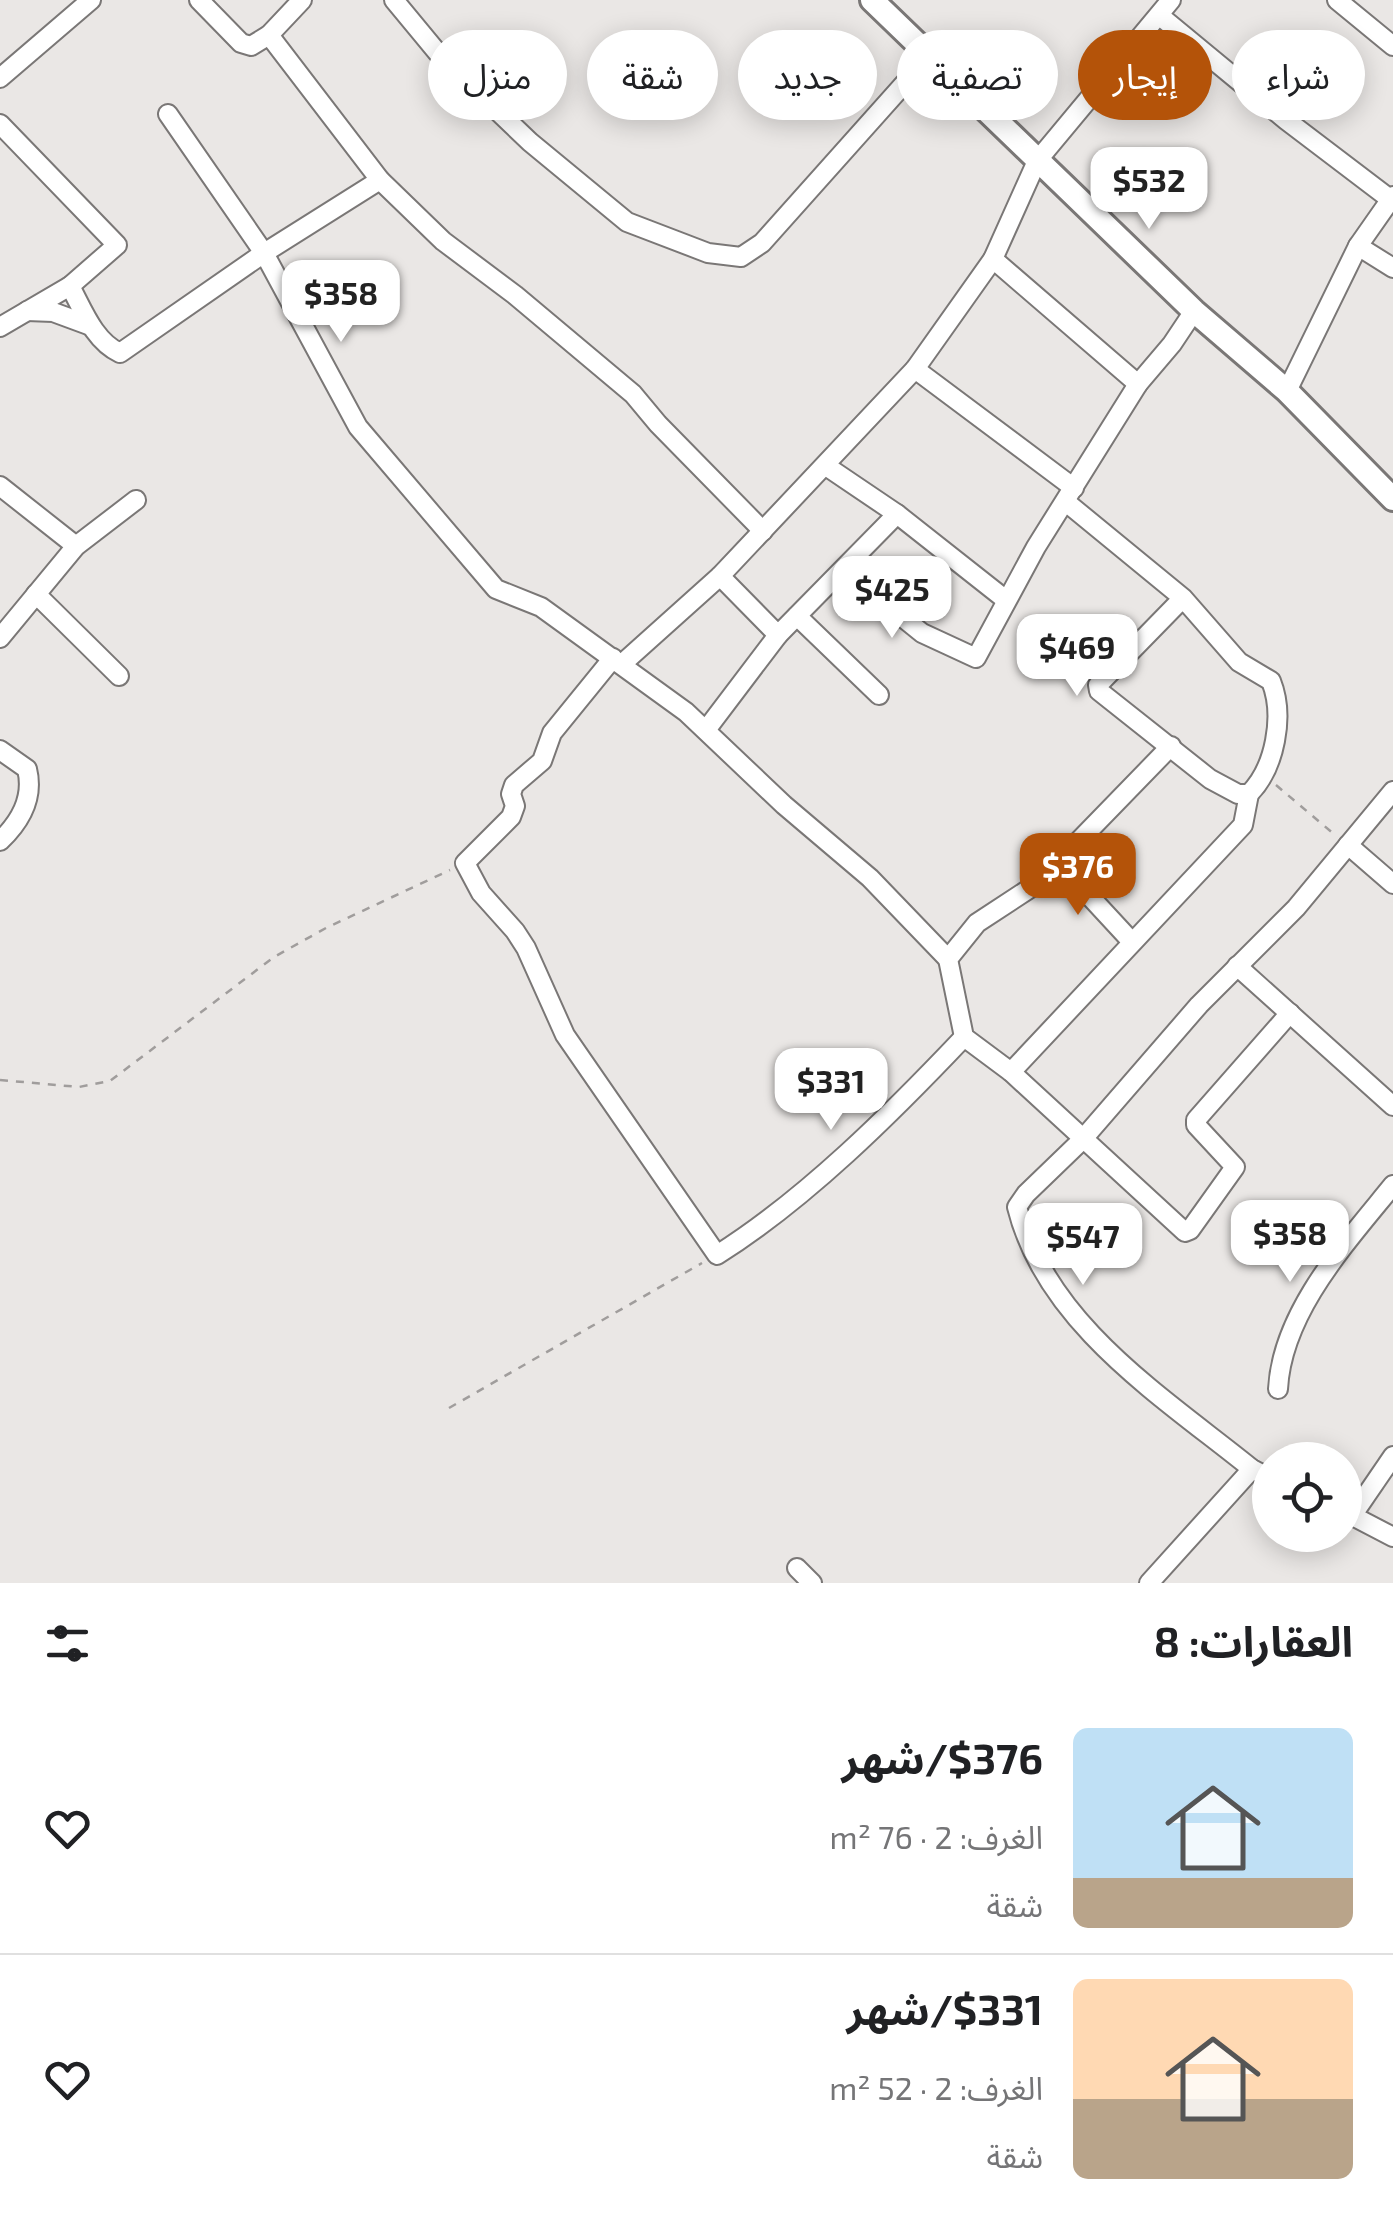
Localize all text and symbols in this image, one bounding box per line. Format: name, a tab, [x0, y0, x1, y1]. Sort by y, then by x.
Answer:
chip: منزل	[428, 30, 567, 120]
chip: شقة	[587, 30, 718, 120]
chip: جديد	[738, 30, 877, 120]
chip: تصفية	[897, 30, 1058, 120]
chip: إيجار	[1078, 30, 1212, 120]
chip: شراء	[1232, 30, 1365, 120]
pin: $532	[1090, 147, 1208, 232]
text: $532	[1113, 160, 1185, 198]
pin: $358	[282, 260, 400, 345]
text: $358	[304, 273, 378, 311]
pin: $425	[833, 556, 951, 641]
text: $425	[854, 569, 930, 607]
pin: $469	[1018, 614, 1136, 699]
text: $469	[1039, 627, 1115, 665]
pin: $376	[1019, 833, 1137, 918]
text: $376	[1042, 846, 1114, 884]
pin: $331	[772, 1048, 890, 1133]
text: $331	[797, 1061, 865, 1099]
pin: $358	[1231, 1200, 1349, 1285]
pin: $547	[1024, 1203, 1142, 1288]
text: $358	[1253, 1213, 1327, 1251]
text: $547	[1046, 1216, 1120, 1254]
map controls	[1252, 1442, 1362, 1552]
button: locate	[1252, 1442, 1362, 1552]
text: العقارات: 8	[1154, 1615, 1353, 1665]
icon: filters	[40, 1616, 95, 1671]
text: $376/شهر	[842, 1732, 1043, 1782]
icon: home	[1153, 1768, 1273, 1888]
icon: heart	[40, 1801, 95, 1856]
text: الغرف: 2 · 76 m²	[830, 1817, 1043, 1855]
text: شقة	[987, 1885, 1043, 1923]
text: $331/شهر	[847, 1983, 1043, 2033]
icon: home	[1153, 2019, 1273, 2139]
icon: heart	[40, 2052, 95, 2107]
text: الغرف: 2 · 52 m²	[829, 2068, 1043, 2106]
text: شقة	[987, 2136, 1043, 2174]

